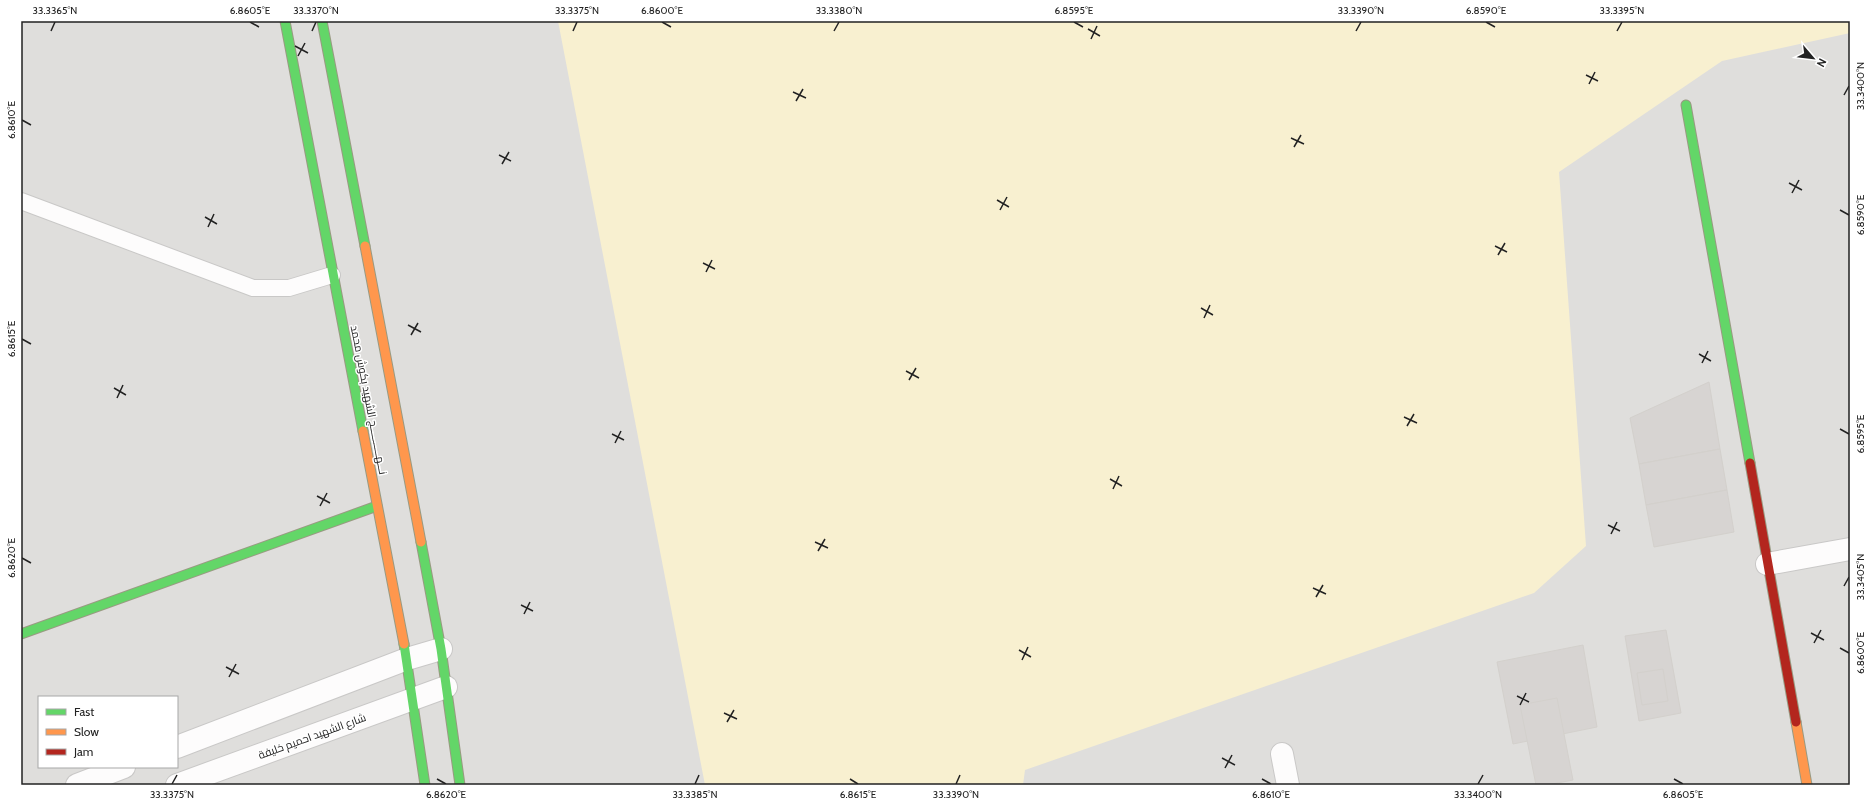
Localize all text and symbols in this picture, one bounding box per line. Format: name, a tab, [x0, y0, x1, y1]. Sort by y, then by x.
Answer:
text: 33.3365°N	[33, 4, 77, 17]
text: 6.8605°E	[230, 4, 271, 17]
text: 33.3370°N	[293, 4, 339, 17]
text: 33.3375°N	[555, 4, 599, 17]
text: 6.8600°E	[641, 4, 683, 17]
text: 33.3380°N	[816, 4, 862, 17]
text: 6.8595°E	[1055, 4, 1094, 17]
text: 33.3390°N	[1338, 4, 1384, 17]
text: 6.8590°E	[1466, 4, 1507, 17]
text: 33.3395°N	[1600, 4, 1644, 17]
north arrow	[1793, 38, 1833, 78]
text: N	[1814, 56, 1830, 69]
text: 33.3400°N	[1854, 62, 1867, 110]
text: 6.8610°E	[5, 100, 18, 139]
text: 6.8590°E	[1854, 194, 1867, 235]
text: 6.8615°E	[5, 320, 18, 357]
street label: نـــهـــــــــــج الشهيد بكوش محمد	[347, 324, 390, 476]
text: 6.8595°E	[1854, 414, 1867, 453]
text: 6.8620°E	[5, 537, 18, 578]
text: 33.3405°N	[1854, 554, 1867, 600]
text: 6.8600°E	[1854, 632, 1867, 674]
legend	[38, 696, 178, 768]
text: Fast	[74, 704, 94, 719]
street label: شارع الشهيد احميم خليفة	[256, 710, 368, 763]
text: Slow	[74, 724, 99, 739]
text: Jam	[73, 744, 93, 759]
text: 33.3375°N	[150, 788, 194, 801]
text: 6.8620°E	[426, 788, 467, 801]
text: 33.3385°N	[672, 788, 718, 801]
text: 6.8615°E	[840, 788, 877, 801]
text: 33.3390°N	[933, 788, 979, 801]
text: 6.8610°E	[1252, 788, 1291, 801]
text: 33.3400°N	[1454, 788, 1502, 801]
text: 6.8605°E	[1663, 788, 1704, 801]

